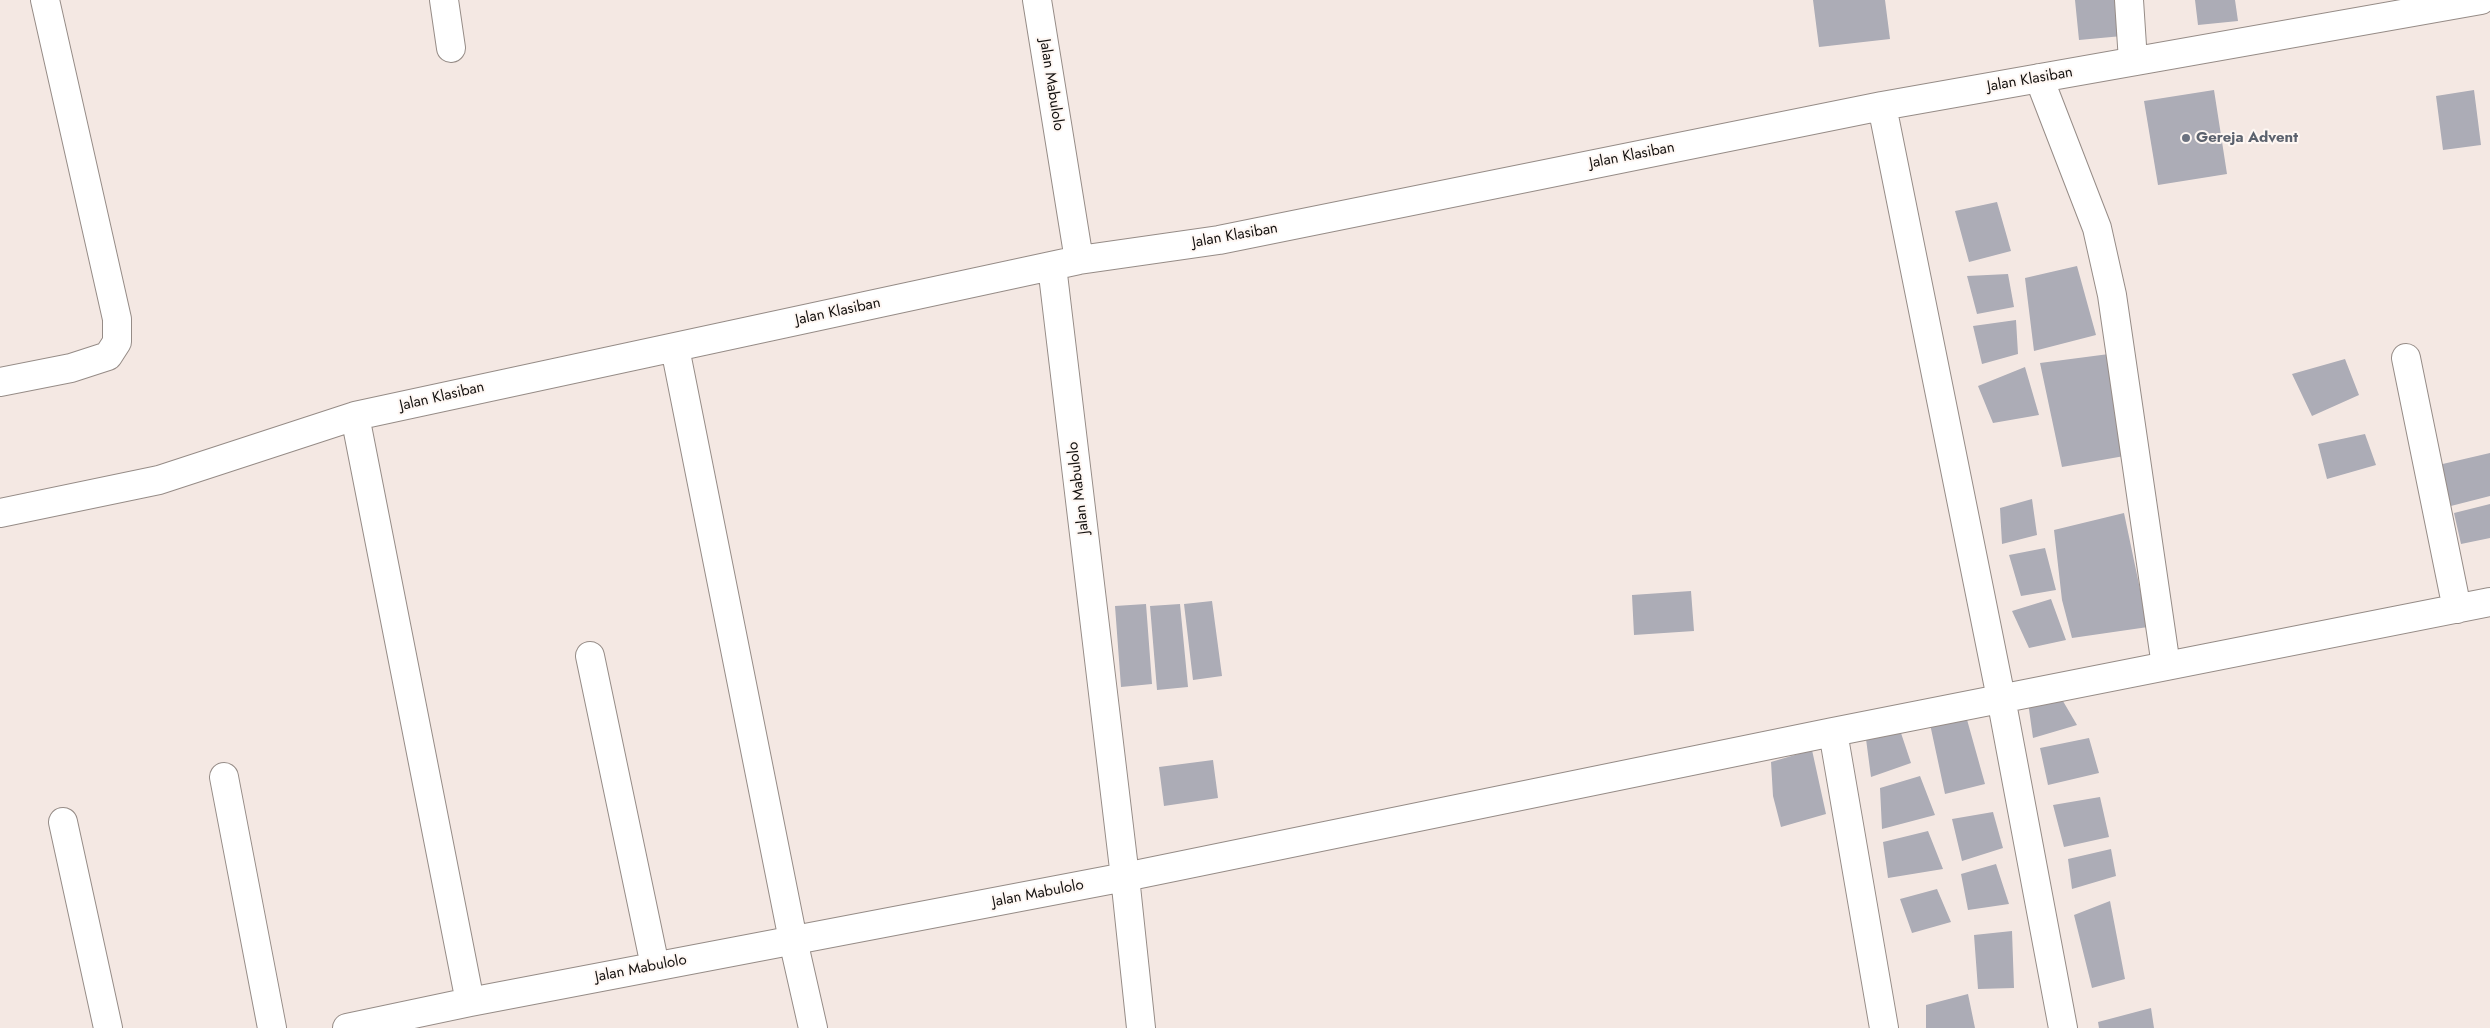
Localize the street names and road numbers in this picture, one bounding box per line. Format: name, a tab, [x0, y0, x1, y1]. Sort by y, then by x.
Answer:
street label: Jalan Mabulolo	[1035, 38, 1067, 132]
street label: Jalan Klasiban	[1986, 64, 2074, 96]
street label: Jalan Klasiban	[1588, 139, 1676, 173]
street label: Jalan Klasiban	[1191, 220, 1279, 252]
street label: Jalan Klasiban	[794, 294, 882, 330]
street label: Jalan Klasiban	[398, 378, 486, 416]
street label: Jalan Mabulolo	[1064, 441, 1094, 535]
street label: Jalan Mabulolo	[991, 876, 1085, 912]
street label: Jalan Mabulolo	[594, 951, 688, 987]

